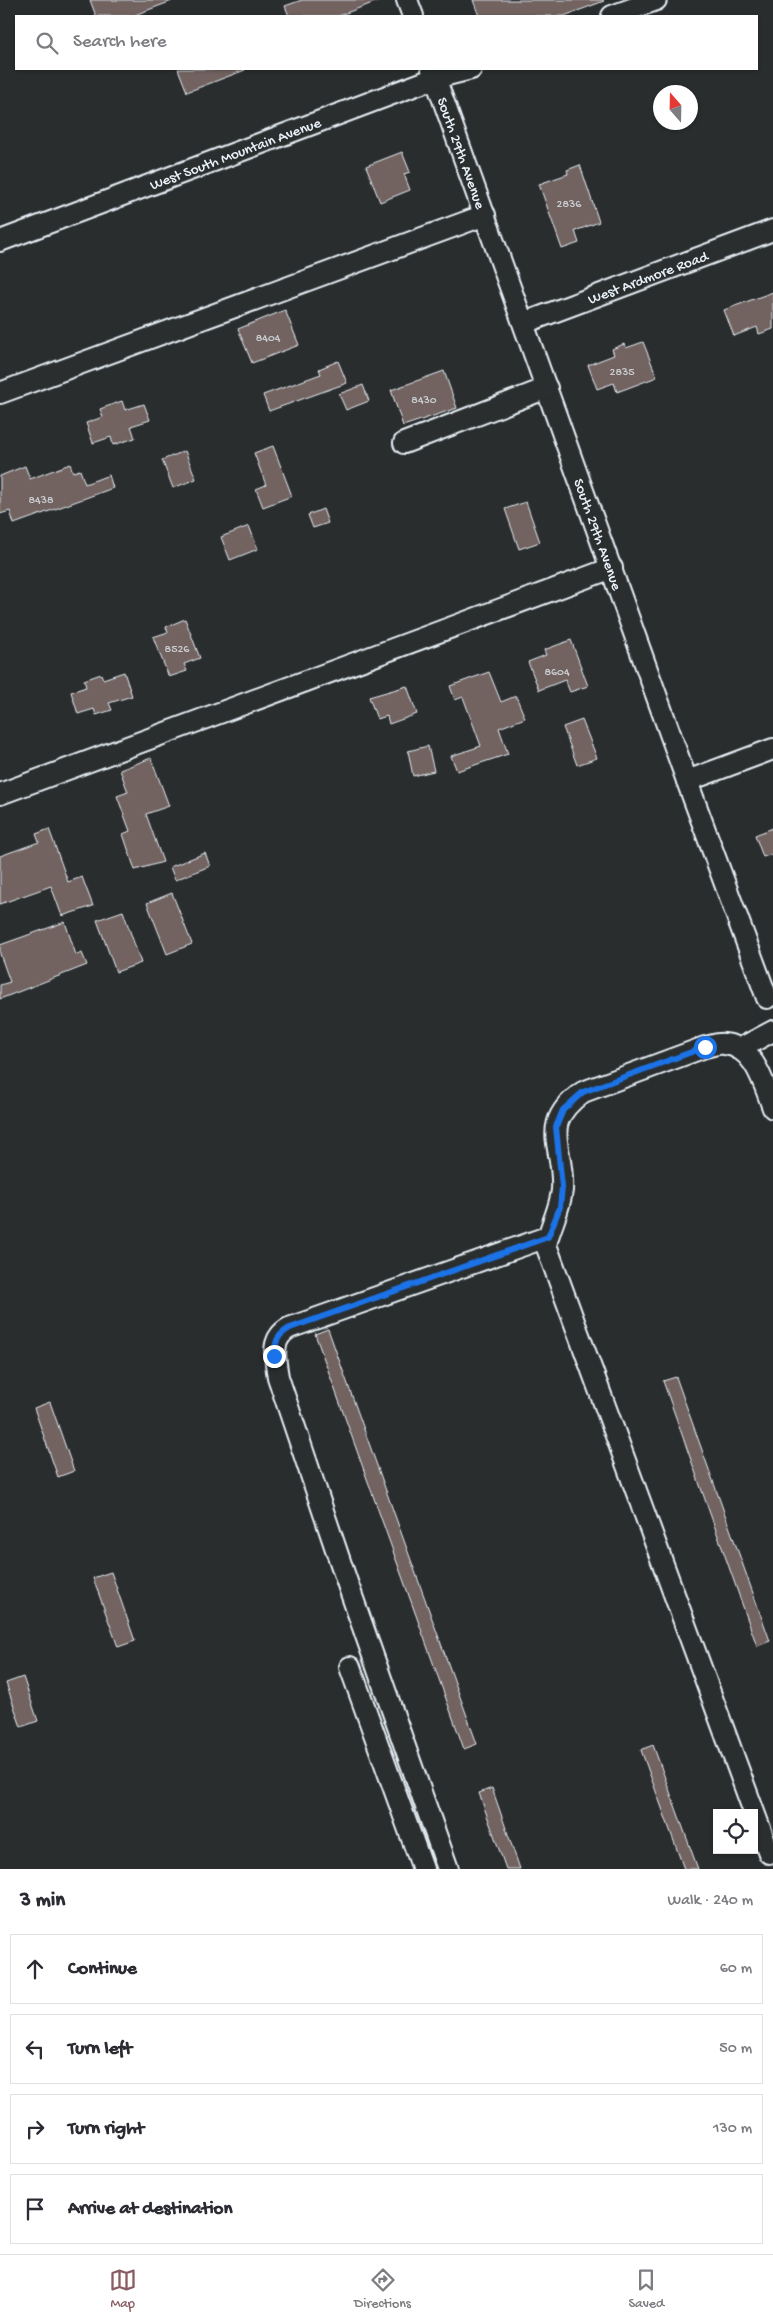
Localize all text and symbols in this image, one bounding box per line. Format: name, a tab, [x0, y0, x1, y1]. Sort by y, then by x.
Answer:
search box	[15, 15, 758, 70]
icon: search	[33, 29, 61, 57]
text: Search here	[73, 31, 167, 54]
north arrow	[653, 85, 698, 130]
street label: South 29th Avenue	[432, 95, 488, 212]
street label: West South Mountain Avenue	[148, 114, 324, 195]
house number: 2836	[557, 198, 582, 212]
street label: West Ardmore Road	[586, 248, 712, 309]
house number: 8404	[256, 332, 281, 346]
house number: 2835	[610, 366, 635, 380]
house number: 8430	[411, 394, 437, 408]
street label: South 29th Avenue	[568, 476, 625, 593]
house number: 8438	[28, 494, 54, 508]
house number: 8526	[165, 643, 190, 657]
house number: 8604	[544, 666, 570, 680]
route start	[694, 1036, 717, 1059]
route end	[263, 1345, 286, 1368]
map controls	[713, 1809, 758, 1854]
button: locate	[713, 1809, 758, 1854]
text: 3 min	[20, 1889, 65, 1914]
text: Walk · 240 m	[668, 1892, 753, 1911]
icon: ahead	[21, 1955, 49, 1983]
text: Continue	[68, 1958, 137, 1981]
text: 60 m	[720, 1960, 752, 1979]
icon: left	[21, 2035, 49, 2063]
text: Turn left	[68, 2038, 132, 2061]
text: 50 m	[719, 2040, 752, 2059]
icon: right	[21, 2115, 49, 2143]
text: Turn right	[68, 2118, 144, 2141]
text: 130 m	[713, 2120, 752, 2139]
icon: arrive	[21, 2195, 49, 2223]
text: Arrive at destination	[68, 2198, 232, 2221]
tab: Map	[109, 2266, 137, 2313]
tab: Directions	[354, 2266, 411, 2313]
tab: Saved	[628, 2266, 664, 2313]

